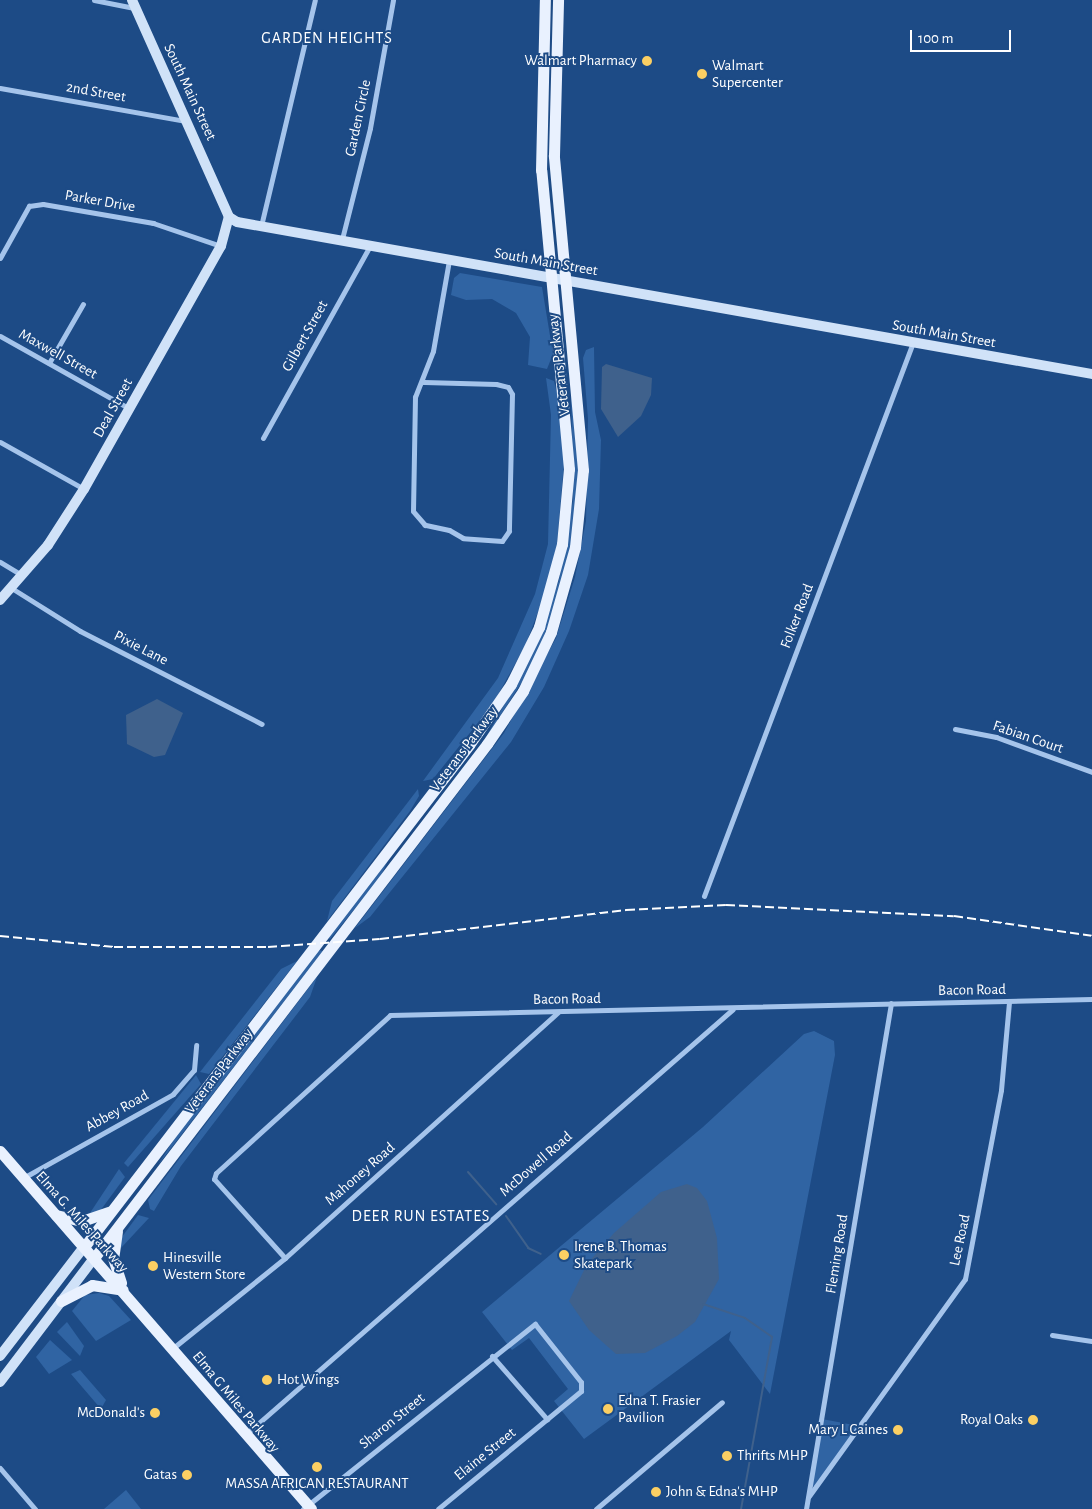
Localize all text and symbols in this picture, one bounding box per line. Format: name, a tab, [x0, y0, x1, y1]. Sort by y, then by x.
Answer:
scale bar	[912, 20, 1013, 52]
district label: GARDEN HEIGHTS	[260, 28, 394, 48]
text: 100 m	[918, 31, 953, 46]
street label: South Main Street	[160, 41, 220, 143]
place label: Walmart Pharmacy	[525, 52, 637, 70]
marker: Walmart Pharmacy	[641, 55, 653, 67]
place label: Walmart Supercenter	[712, 56, 783, 91]
marker: Walmart Supercenter	[696, 68, 708, 80]
street label: 2nd Street	[65, 78, 127, 106]
street label: Garden Circle	[341, 78, 375, 158]
street label: Parker Drive	[63, 186, 137, 216]
street label: South Main Street	[493, 244, 599, 280]
street label: Gilbert Street	[278, 297, 332, 375]
street label: Veterans Parkway	[544, 313, 574, 417]
street label: South Main Street	[891, 316, 997, 352]
street label: Maxwell Street	[16, 325, 100, 383]
street label: Deal Street	[89, 375, 137, 441]
street label: Folker Road	[776, 581, 818, 651]
street label: Pixie Lane	[111, 627, 171, 669]
street label: Veterans Parkway	[426, 703, 502, 795]
street label: Fabian Court	[990, 717, 1066, 757]
street label: Bacon Road	[938, 980, 1006, 1000]
street label: Bacon Road	[533, 989, 601, 1009]
street label: Veterans Parkway	[181, 1025, 257, 1117]
street label: Abbey Road	[82, 1086, 152, 1136]
street label: McDowell Road	[496, 1128, 576, 1200]
street label: Mahoney Road	[321, 1139, 399, 1209]
street label: Elma G. Miles Parkway	[32, 1168, 132, 1276]
district label: DEER RUN ESTATES	[350, 1206, 492, 1226]
street label: Fleming Road	[822, 1213, 852, 1295]
street label: Lee Road	[946, 1213, 974, 1267]
place label: Irene B. Thomas Skatepark	[574, 1237, 667, 1272]
place label: Hinesville Western Store	[163, 1248, 245, 1283]
marker: Irene B. Thomas Skatepark	[558, 1249, 570, 1261]
marker: Hinesville Western Store	[147, 1260, 159, 1272]
street label: Elma G Miles Parkway	[188, 1348, 284, 1456]
place label: Hot Wings	[277, 1371, 339, 1389]
marker: Hot Wings	[261, 1374, 273, 1386]
street label: Sharon Street	[356, 1389, 428, 1453]
place label: Edna T. Frasier Pavilion	[618, 1391, 700, 1426]
marker: Edna T. Frasier Pavilion	[602, 1403, 614, 1415]
place label: McDonald's	[77, 1404, 145, 1422]
marker: McDonald's	[149, 1407, 161, 1419]
place label: Royal Oaks	[960, 1411, 1023, 1429]
marker: Royal Oaks	[1027, 1414, 1039, 1426]
place label: Mary L Caines	[808, 1421, 888, 1439]
street label: Elaine Street	[451, 1424, 519, 1484]
marker: Mary L Caines	[892, 1424, 904, 1436]
place label: Thrifts MHP	[737, 1447, 808, 1465]
marker: Thrifts MHP	[721, 1450, 733, 1462]
marker: MASSA AFRICAN RESTAURANT	[311, 1461, 323, 1473]
place label: Gatas	[144, 1466, 177, 1484]
marker: Gatas	[181, 1469, 193, 1481]
place label: MASSA AFRICAN RESTAURANT	[225, 1475, 409, 1493]
place label: John & Edna's MHP	[666, 1483, 778, 1501]
marker: John & Edna's MHP	[650, 1486, 662, 1498]

